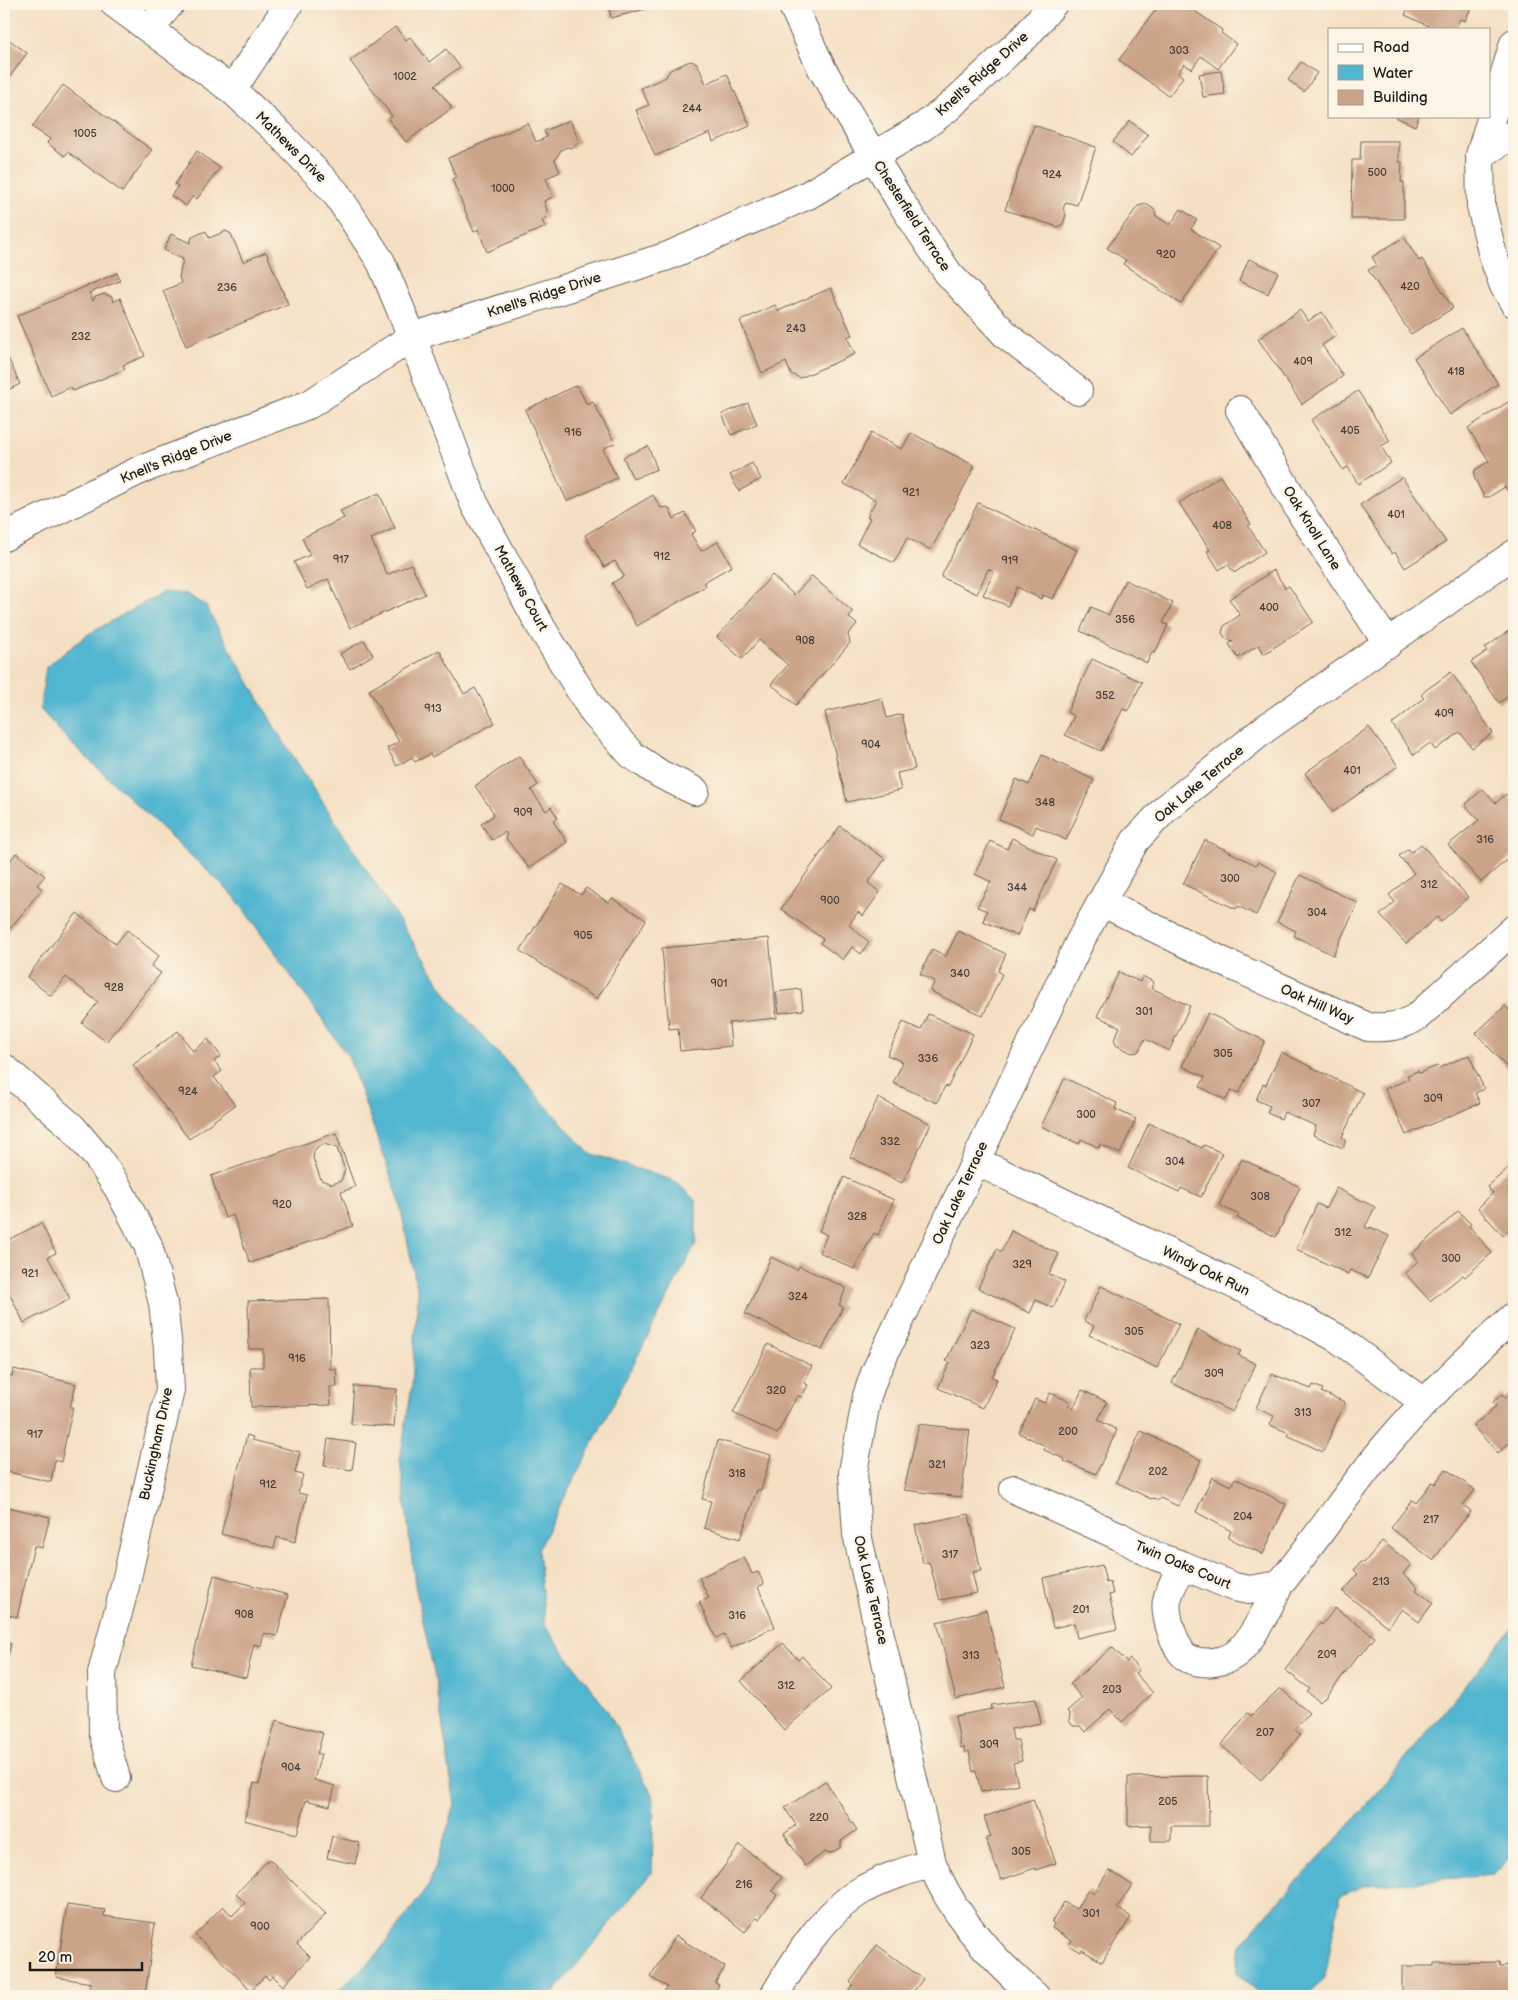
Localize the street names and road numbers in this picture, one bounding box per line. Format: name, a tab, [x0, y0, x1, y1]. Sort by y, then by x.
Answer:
street label: Knell's Ridge Drive	[932, 28, 1032, 120]
street label: Mathews Drive	[252, 108, 330, 186]
street label: Chesterfield Terrace	[870, 158, 954, 274]
street label: Knell's Ridge Drive	[485, 269, 603, 321]
street label: Knell's Ridge Drive	[118, 427, 234, 487]
street label: Oak Knoll Lane	[1279, 483, 1345, 573]
street label: Mathews Court	[490, 542, 552, 635]
street label: Oak Lake Terrace	[1151, 742, 1247, 826]
street label: Oak Hill Way	[1278, 980, 1357, 1028]
street label: Oak Lake Terrace	[929, 1139, 991, 1247]
street label: Windy Oak Run	[1160, 1242, 1253, 1300]
street label: Buckingham Drive	[136, 1386, 176, 1502]
street label: Oak Lake Terrace	[850, 1534, 892, 1646]
street label: Twin Oaks Court	[1132, 1537, 1234, 1593]

